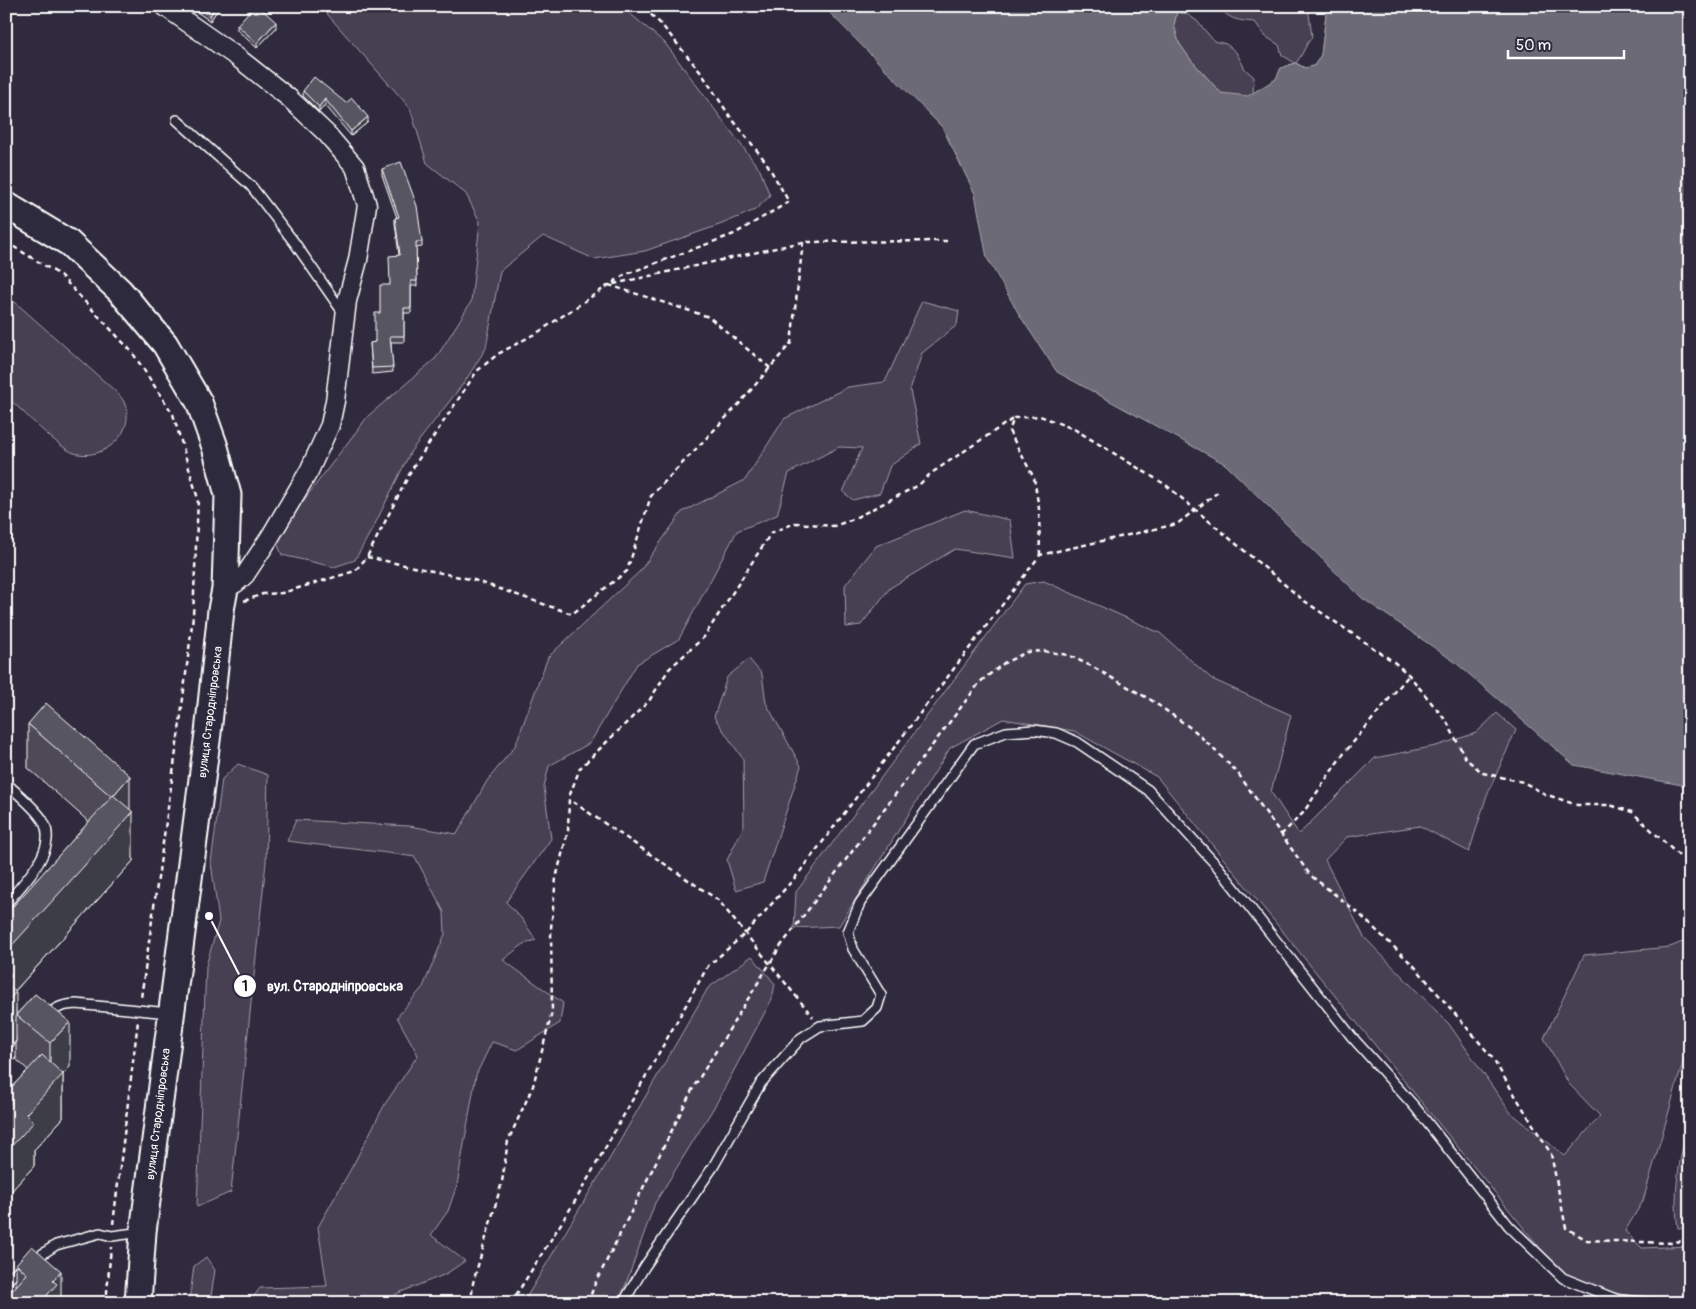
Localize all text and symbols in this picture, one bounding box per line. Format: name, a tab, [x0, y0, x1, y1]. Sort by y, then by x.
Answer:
scale bar	[1508, 28, 1625, 60]
text: 50 m	[1516, 36, 1551, 55]
street label: вулиця Стародніпровська	[195, 645, 226, 779]
callout: вул. Стародніпровська	[232, 972, 413, 1001]
text: 1	[242, 977, 248, 996]
text: вул. Стародніпровська	[267, 978, 403, 995]
street label: вулиця Стародніпровська	[143, 1047, 174, 1181]

